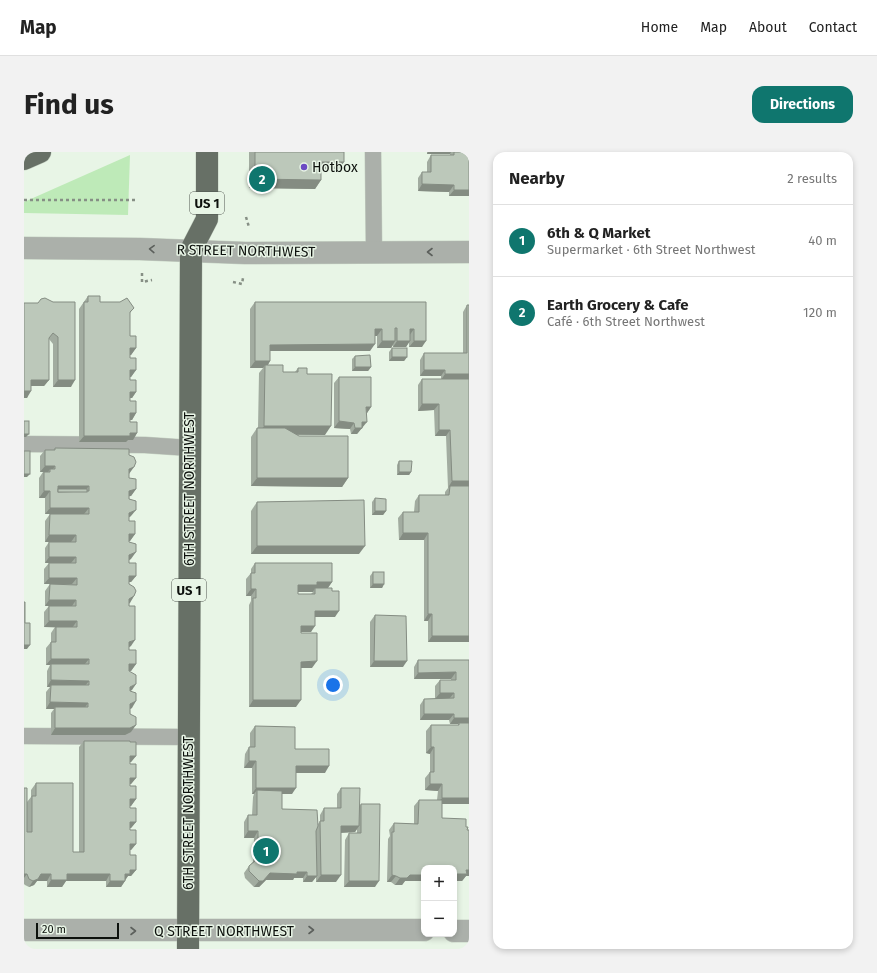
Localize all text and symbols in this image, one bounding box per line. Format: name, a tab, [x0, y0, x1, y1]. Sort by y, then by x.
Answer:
text: Map	[20, 16, 57, 39]
text: Home	[641, 19, 678, 36]
text: Map	[700, 19, 727, 36]
text: About	[749, 19, 787, 36]
text: Contact	[809, 19, 857, 36]
button: Directions	[752, 86, 853, 123]
text: Find us	[24, 88, 114, 121]
place label: Hotbox	[312, 159, 358, 176]
marker: Hotbox	[299, 162, 309, 172]
pin: 2	[249, 164, 275, 194]
text: Nearby	[509, 168, 564, 189]
text: 2 results	[787, 171, 837, 186]
road number: US 1	[190, 192, 224, 214]
text: 6th & Q Market	[547, 224, 651, 242]
text: 1	[519, 233, 525, 248]
text: 40 m	[808, 233, 837, 248]
street label: R STREET NORTHWEST	[176, 241, 316, 261]
text: Supermarket · 6th Street Northwest	[547, 242, 755, 257]
one-way arrow	[149, 245, 155, 254]
one-way arrow	[427, 248, 433, 256]
text: Earth Grocery & Cafe	[547, 296, 689, 314]
text: 2	[519, 305, 525, 320]
text: 120 m	[803, 305, 837, 320]
text: Café · 6th Street Northwest	[547, 314, 705, 329]
street label: 6TH STREET NORTHWEST	[181, 411, 198, 566]
road number: US 1	[172, 579, 206, 601]
your location	[323, 675, 343, 695]
street label: 6TH STREET NORTHWEST	[180, 735, 197, 890]
pin: 1	[253, 836, 279, 866]
map controls	[421, 865, 457, 937]
button: +	[421, 865, 457, 901]
button: −	[421, 901, 457, 937]
scale bar	[36, 921, 119, 940]
text: 20 m	[42, 923, 66, 936]
street label: Q STREET NORTHWEST	[154, 923, 295, 940]
one-way arrow	[308, 926, 314, 934]
one-way arrow	[130, 927, 136, 935]

